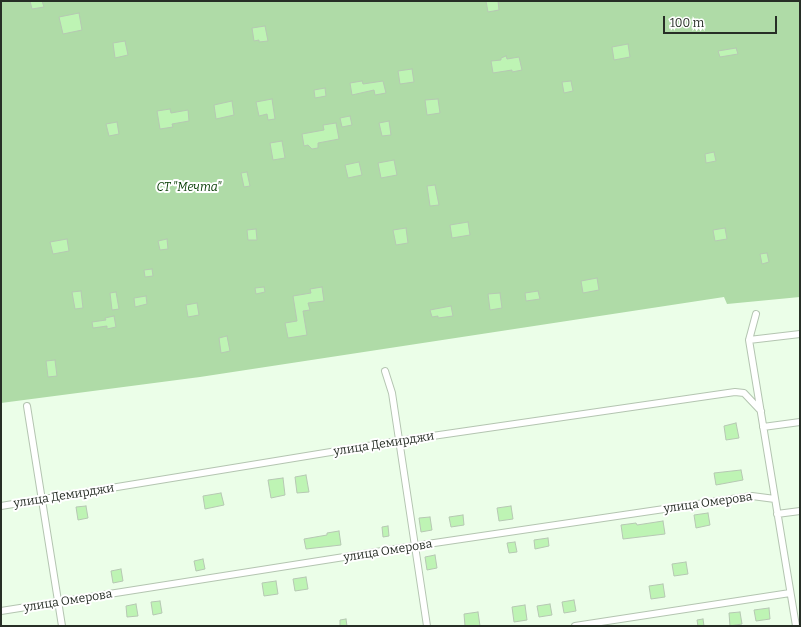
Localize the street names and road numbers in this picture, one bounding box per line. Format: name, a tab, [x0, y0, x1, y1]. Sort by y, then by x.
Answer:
street label: улица Демирджи	[333, 429, 435, 459]
street label: улица Демирджи	[13, 481, 115, 511]
street label: улица Омерова	[663, 490, 753, 516]
street label: улица Омерова	[343, 537, 433, 565]
street label: улица Омерова	[23, 587, 113, 615]

